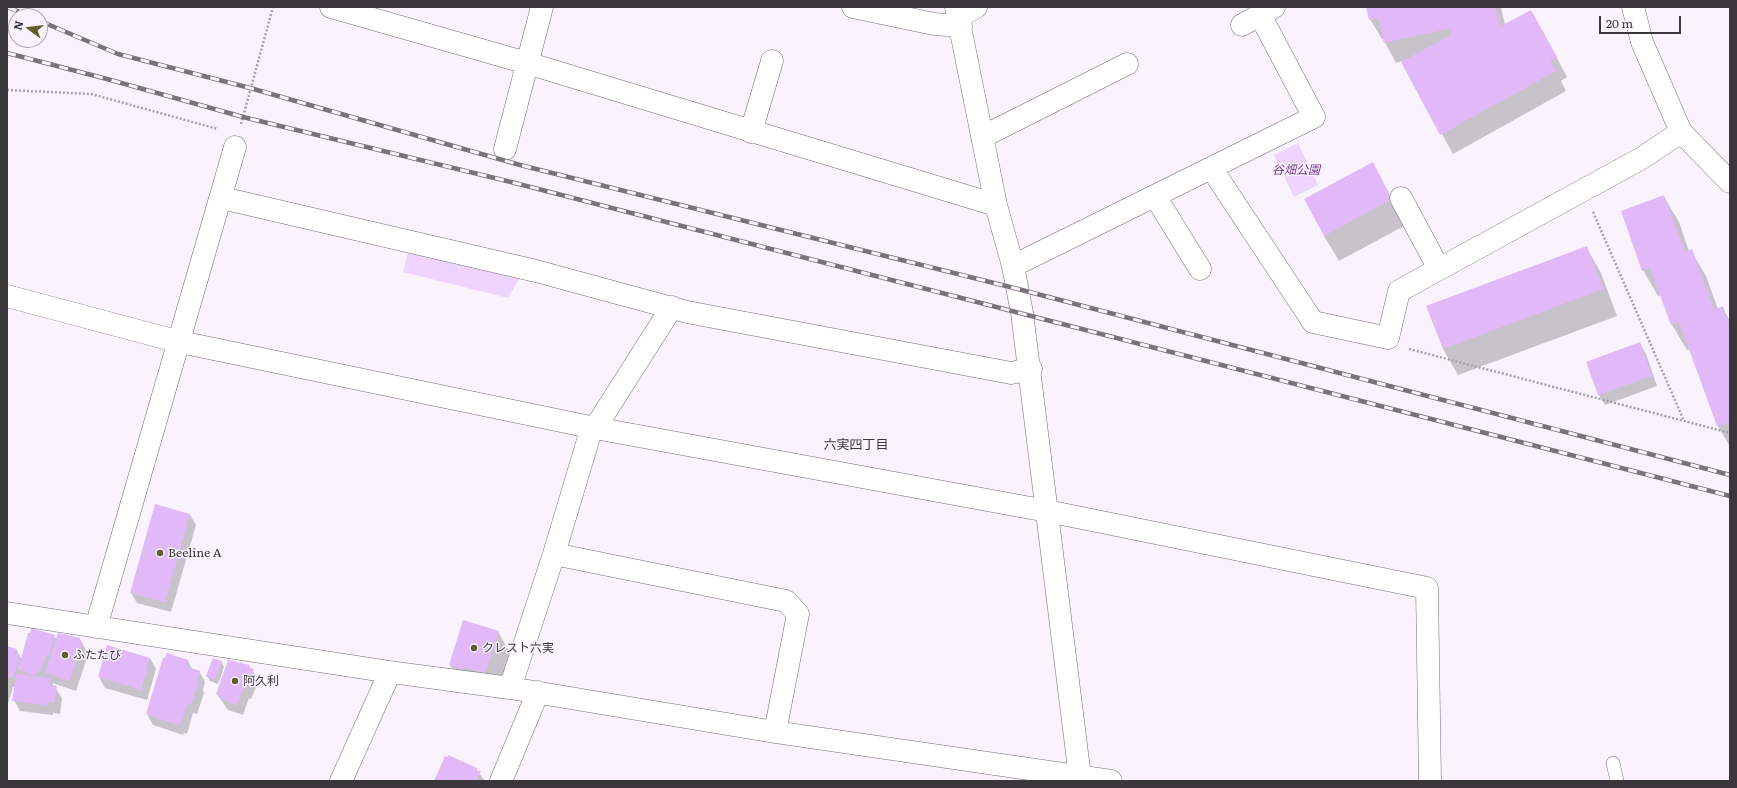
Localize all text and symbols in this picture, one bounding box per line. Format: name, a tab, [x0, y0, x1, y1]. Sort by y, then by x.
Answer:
north arrow	[8, 8, 48, 48]
scale bar	[1601, 8, 1683, 34]
text: 20 m	[1606, 14, 1633, 32]
text: N	[8, 19, 26, 32]
park label: 谷畑公園	[1272, 163, 1320, 177]
district label: 六実四丁目	[824, 437, 888, 453]
place label: Beeline A	[168, 546, 222, 560]
marker: Beeline A	[155, 548, 165, 558]
place label: クレスト六実	[482, 641, 554, 655]
marker: クレスト六実	[469, 643, 479, 653]
place label: ふたたび	[73, 648, 121, 662]
marker: ふたたび	[60, 650, 70, 660]
place label: 阿久利	[243, 674, 279, 688]
marker: 阿久利	[230, 676, 240, 686]

